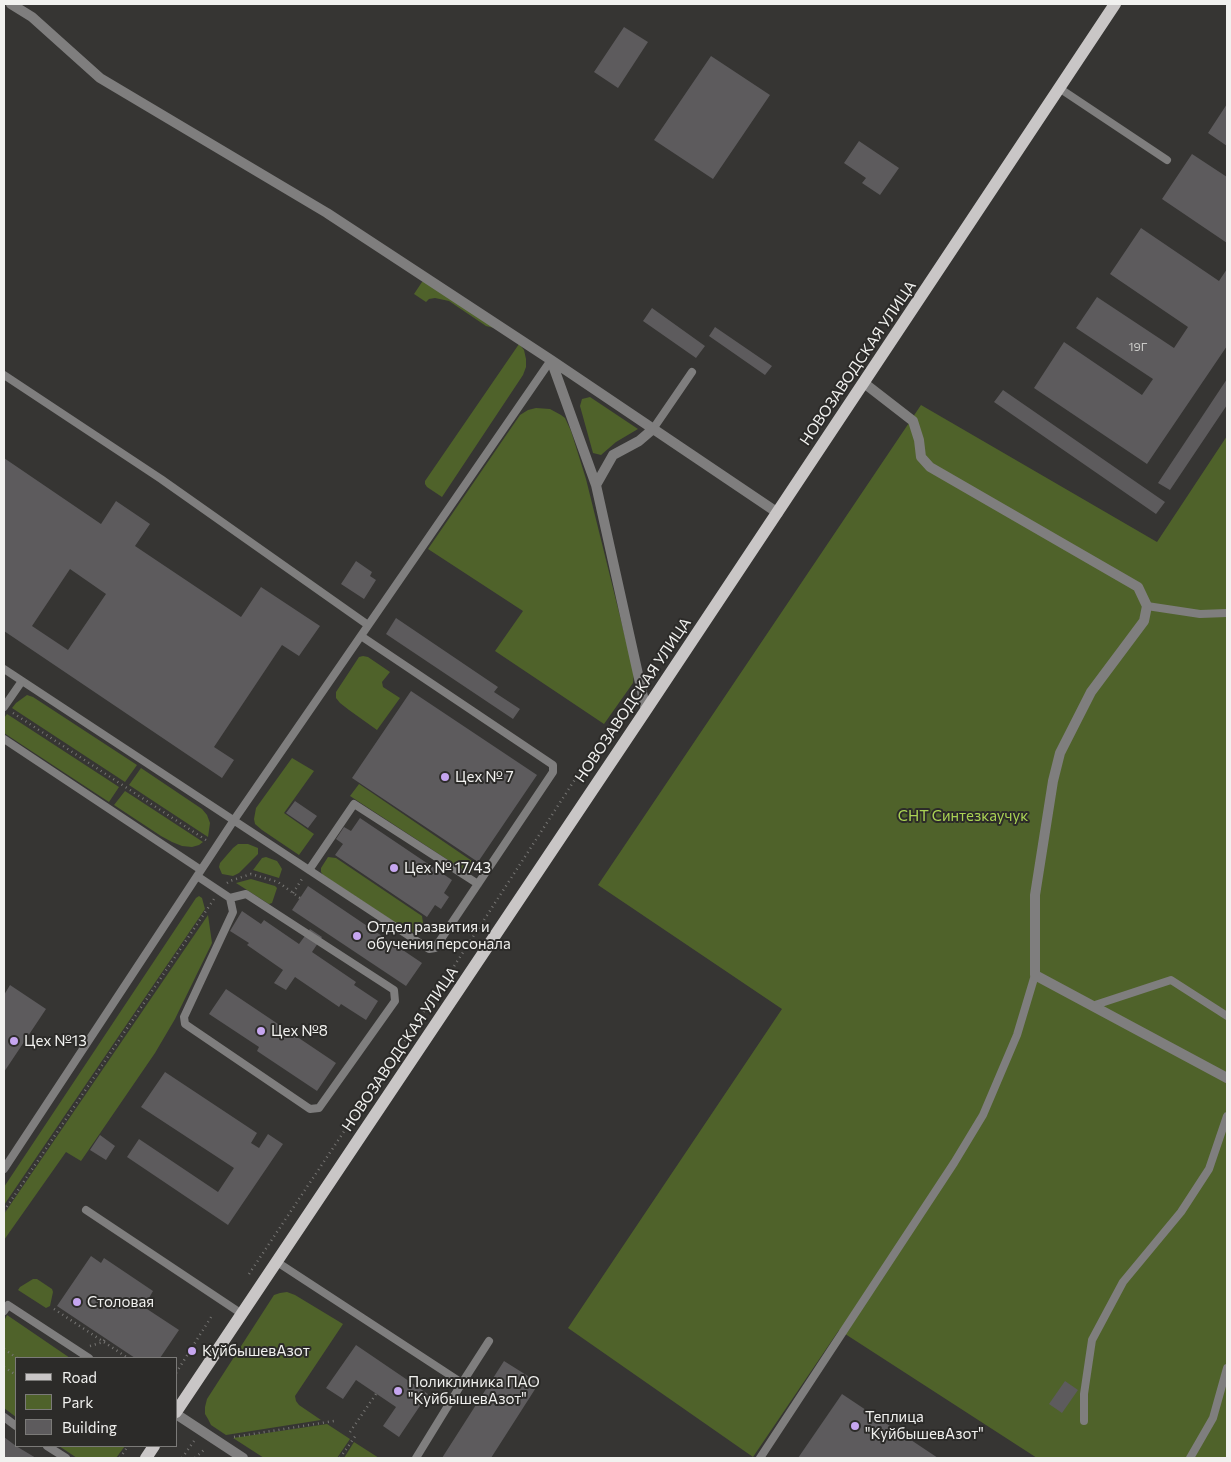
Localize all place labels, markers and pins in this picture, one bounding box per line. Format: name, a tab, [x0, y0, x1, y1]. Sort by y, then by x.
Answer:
place label: Цех № 7	[455, 768, 514, 786]
marker: Цех № 7	[439, 771, 451, 783]
place label: Цех № 17/43	[404, 859, 491, 877]
marker: Цех № 17/43	[388, 862, 400, 874]
place label: Отдел развития и обучения персонала	[367, 918, 511, 953]
marker: Отдел развития и обучения персонала	[351, 930, 363, 942]
place label: Цех №8	[271, 1022, 328, 1040]
marker: Цех №8	[255, 1025, 267, 1037]
place label: Цех №13	[24, 1032, 87, 1050]
marker: Цех №13	[8, 1035, 20, 1047]
place label: Столовая	[87, 1293, 154, 1311]
marker: Столовая	[71, 1296, 83, 1308]
place label: КуйбышевАзот	[202, 1342, 310, 1360]
marker: КуйбышевАзот	[186, 1345, 198, 1357]
place label: Поликлиника ПАО "КуйбышевАзот"	[408, 1373, 540, 1408]
marker: Поликлиника ПАО "КуйбышевАзот"	[392, 1385, 404, 1397]
place label: Теплица "КуйбышевАзот"	[865, 1408, 984, 1443]
marker: Теплица "КуйбышевАзот"	[849, 1420, 861, 1432]

